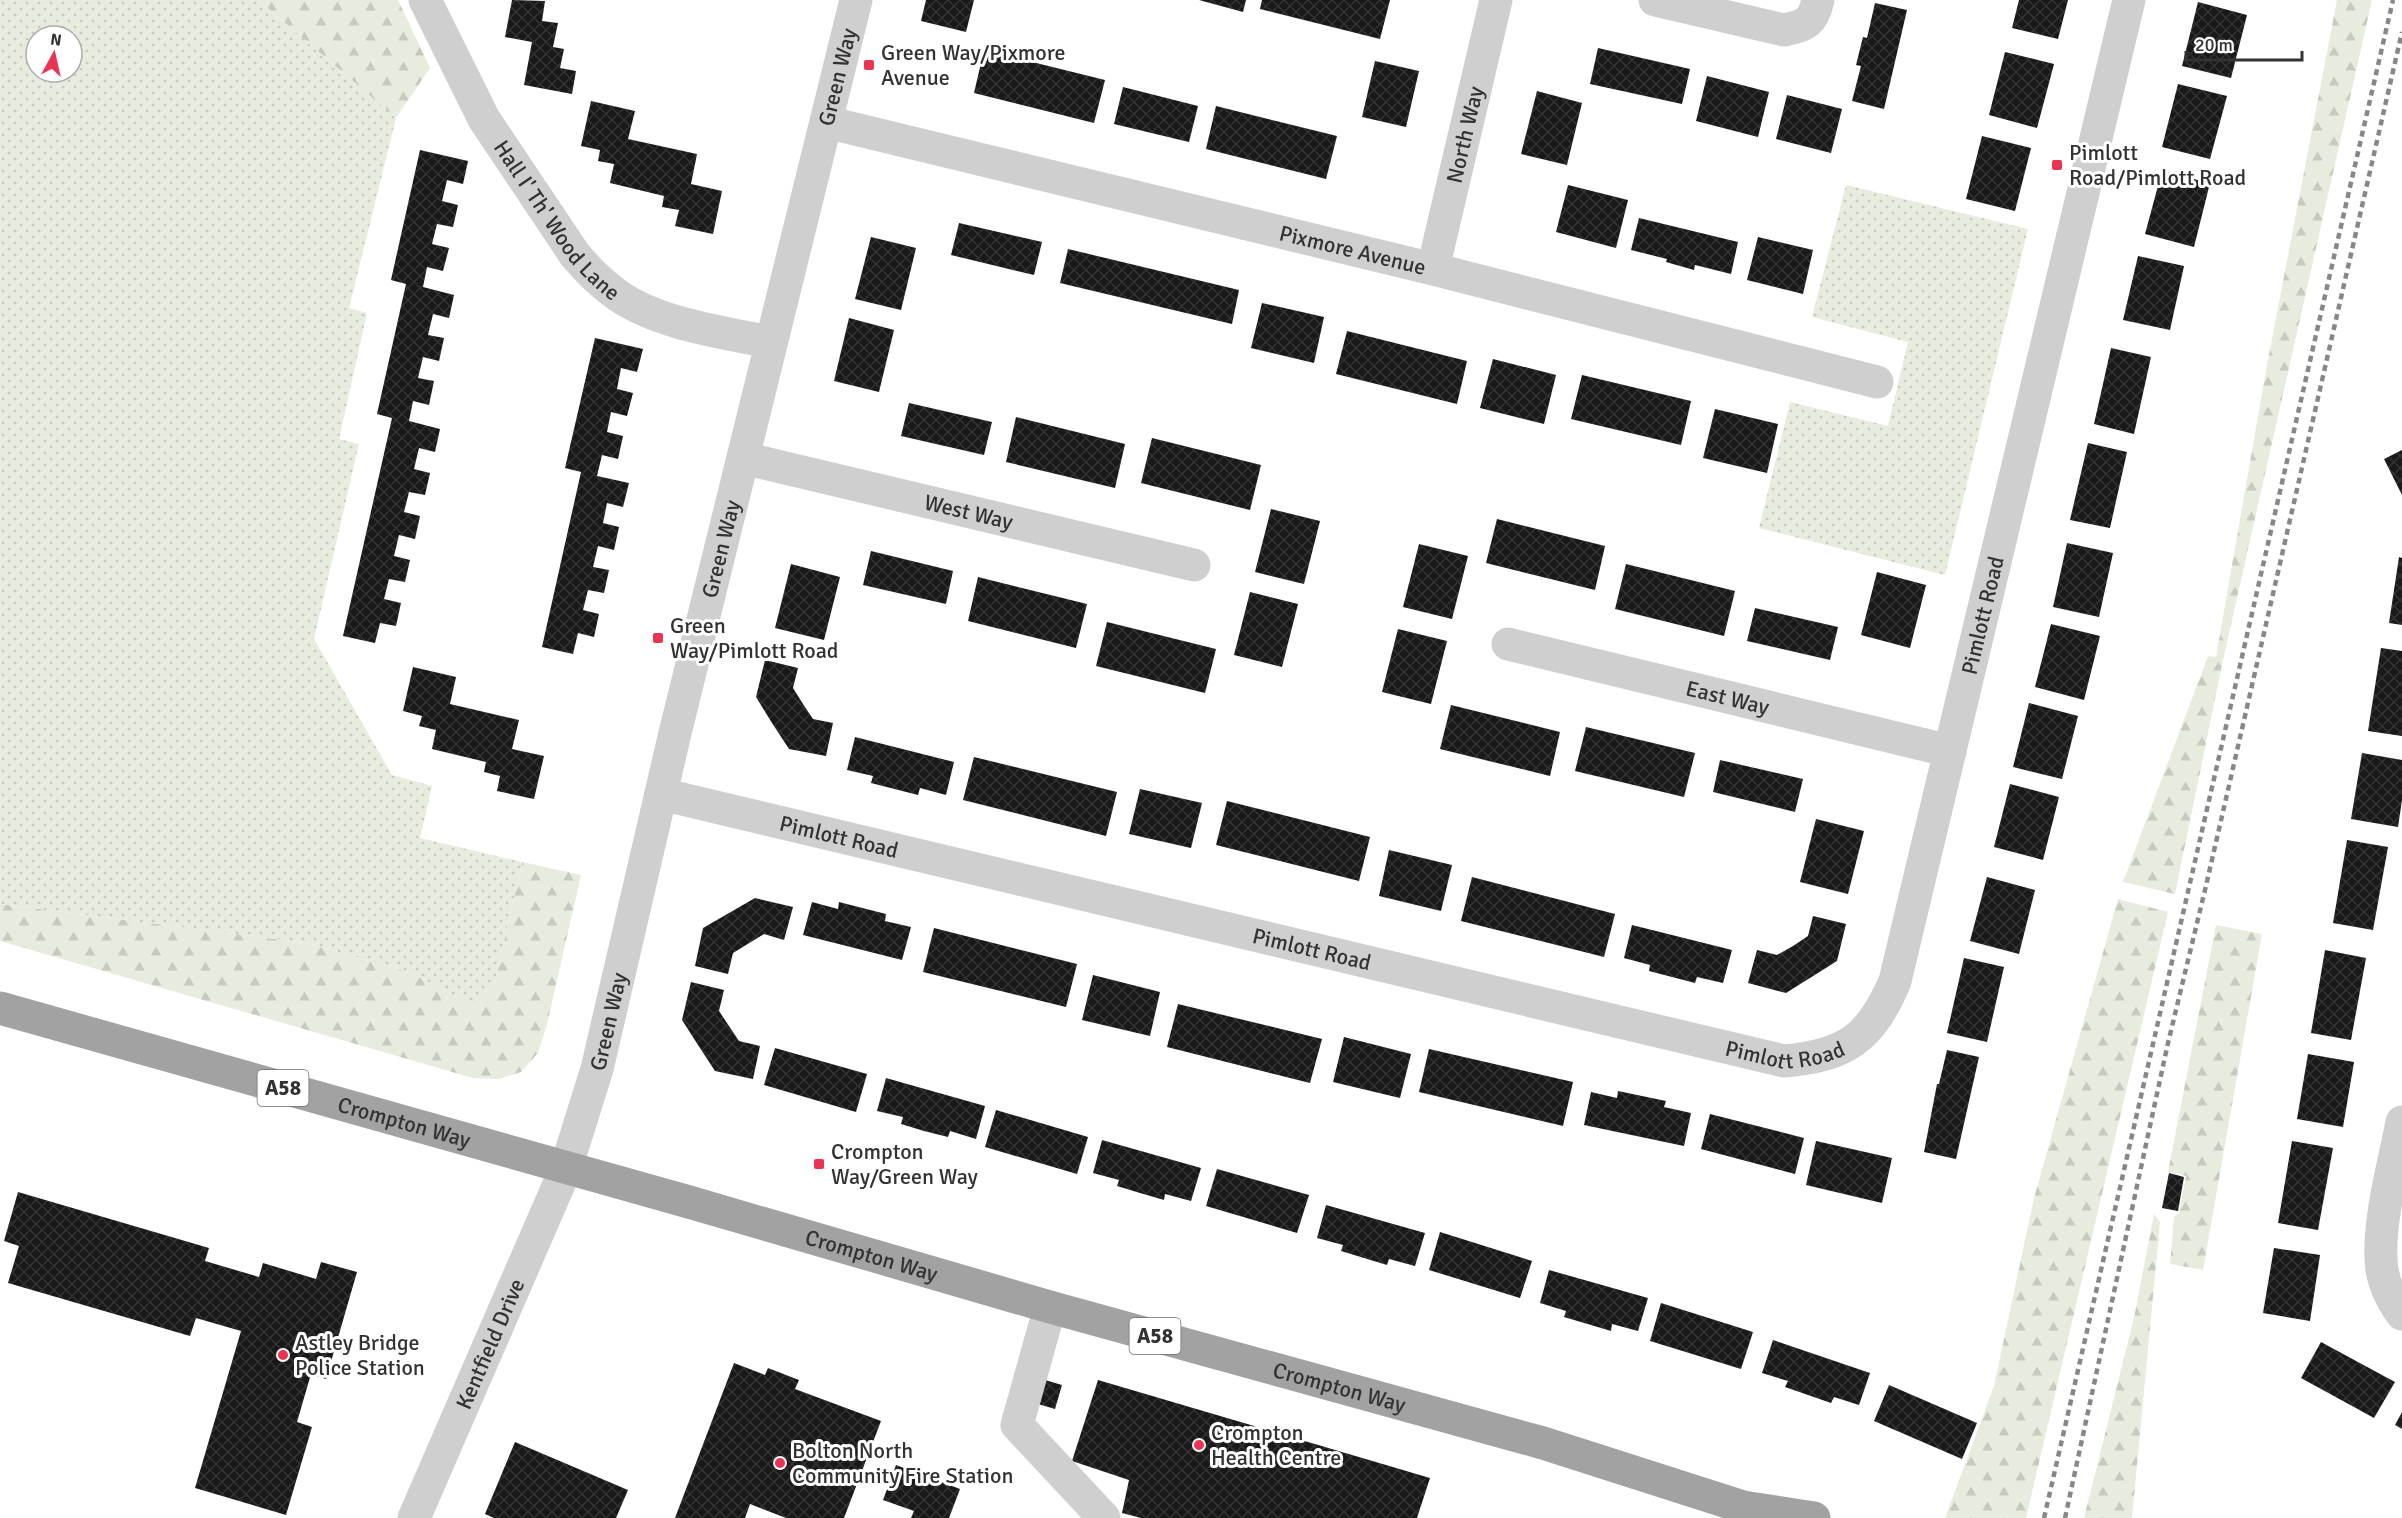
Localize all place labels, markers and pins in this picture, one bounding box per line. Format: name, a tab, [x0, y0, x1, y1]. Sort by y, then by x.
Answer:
place label: Green Way/Pixmore Avenue	[881, 39, 1065, 91]
marker: Green Way/Pixmore Avenue	[862, 58, 876, 72]
place label: Pimlott Road/Pimlott Road	[2069, 139, 2246, 191]
marker: Pimlott Road/Pimlott Road	[2050, 158, 2064, 172]
place label: Green Way/Pimlott Road	[670, 612, 838, 664]
marker: Green Way/Pimlott Road	[651, 631, 665, 645]
place label: Crompton Way/Green Way	[831, 1138, 979, 1190]
marker: Crompton Way/Green Way	[812, 1157, 826, 1171]
place label: Astley Bridge Police Station	[295, 1329, 425, 1381]
marker: Astley Bridge Police Station	[276, 1348, 290, 1362]
place label: Crompton Health Centre	[1211, 1419, 1341, 1471]
place label: Bolton North Community Fire Station	[792, 1437, 1014, 1489]
marker: Crompton Health Centre	[1192, 1438, 1206, 1452]
marker: Bolton North Community Fire Station	[773, 1456, 787, 1470]

